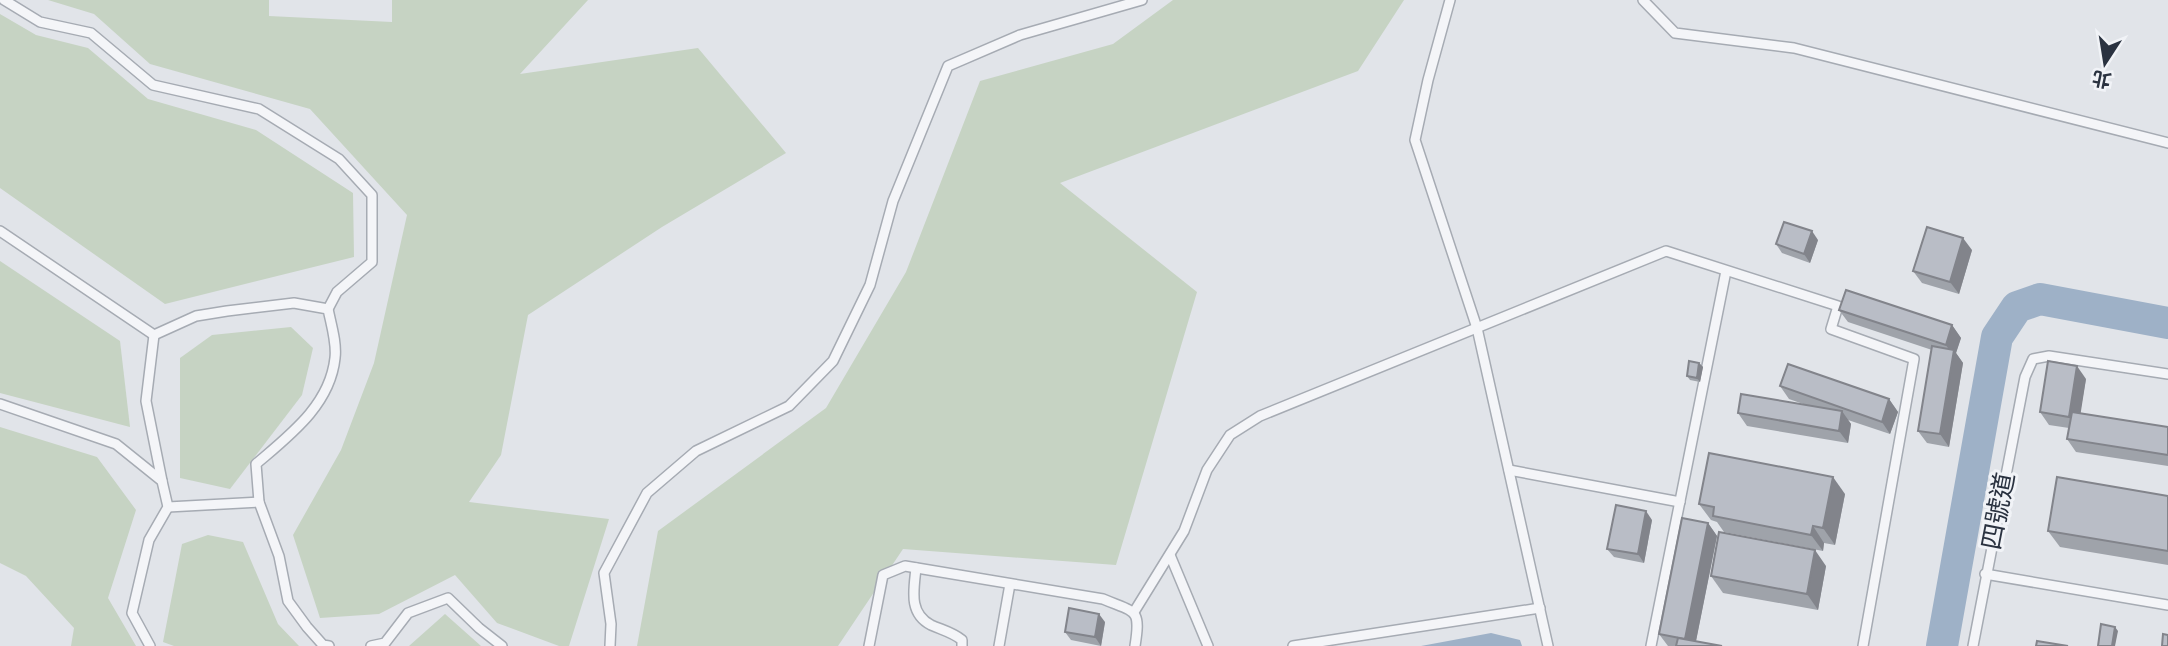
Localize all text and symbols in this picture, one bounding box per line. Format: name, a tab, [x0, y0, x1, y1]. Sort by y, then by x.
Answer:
north arrow	[2070, 28, 2140, 98]
text: 北	[2090, 66, 2113, 93]
street label: 四號道	[1974, 469, 2021, 552]

